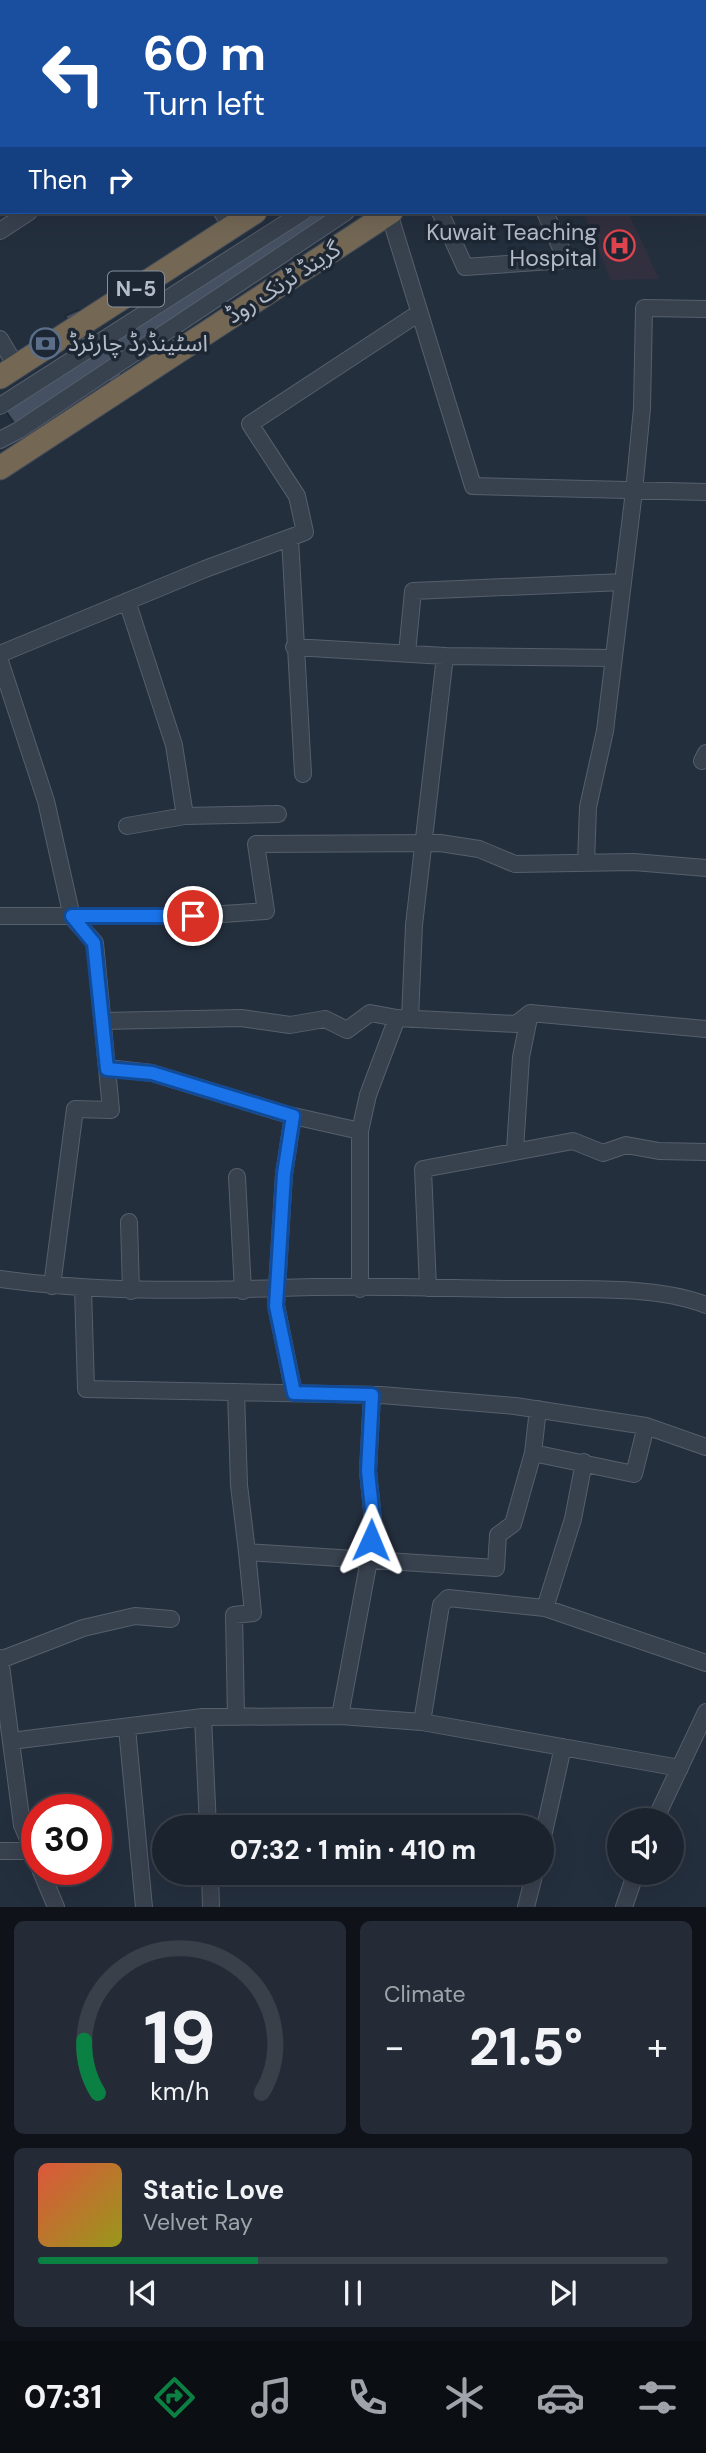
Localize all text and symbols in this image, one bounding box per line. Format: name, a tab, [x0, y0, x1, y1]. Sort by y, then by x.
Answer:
text: 60 m	[143, 21, 266, 85]
icon: left	[28, 28, 119, 119]
text: Turn left	[143, 83, 265, 125]
icon: right	[101, 161, 139, 199]
text: Then	[28, 163, 87, 197]
place label: Kuwait Teaching Hospital	[426, 217, 597, 273]
hospital icon: Kuwait Teaching Hospital	[603, 228, 637, 262]
street label: گرینڈ ٹرنک روڈ	[220, 234, 346, 330]
road number: N-5	[108, 272, 164, 306]
bank icon: اسٹینڈرڈ چارٹرڈ	[28, 326, 62, 360]
place label: اسٹینڈرڈ چارٹرڈ	[68, 328, 208, 358]
pin	[163, 886, 223, 946]
icon: arrive	[174, 897, 212, 935]
position arrow	[334, 1503, 408, 1577]
speed limit sign: 30	[21, 1794, 112, 1885]
map controls	[607, 1808, 684, 1885]
button: sound	[607, 1808, 684, 1885]
text: 07:32 · 1 min · 410 m	[230, 1833, 476, 1867]
text: Climate	[384, 1979, 466, 2009]
text: 19	[144, 1992, 216, 2087]
text: 21.5°	[469, 2013, 583, 2081]
text: −	[384, 2022, 405, 2072]
text: +	[647, 2022, 668, 2072]
text: km/h	[150, 2075, 210, 2108]
text: Static Love	[143, 2173, 284, 2207]
text: Velvet Ray	[143, 2207, 253, 2237]
icon: previous	[124, 2274, 162, 2312]
icon: pause	[334, 2274, 372, 2312]
icon: next	[544, 2274, 582, 2312]
icon: directions	[150, 2373, 199, 2422]
icon: music	[247, 2373, 296, 2422]
icon: phone	[343, 2373, 392, 2422]
icon: climate	[440, 2373, 489, 2422]
icon: car	[536, 2373, 585, 2422]
icon: filters	[633, 2373, 682, 2422]
text: 07:31	[24, 2376, 102, 2418]

